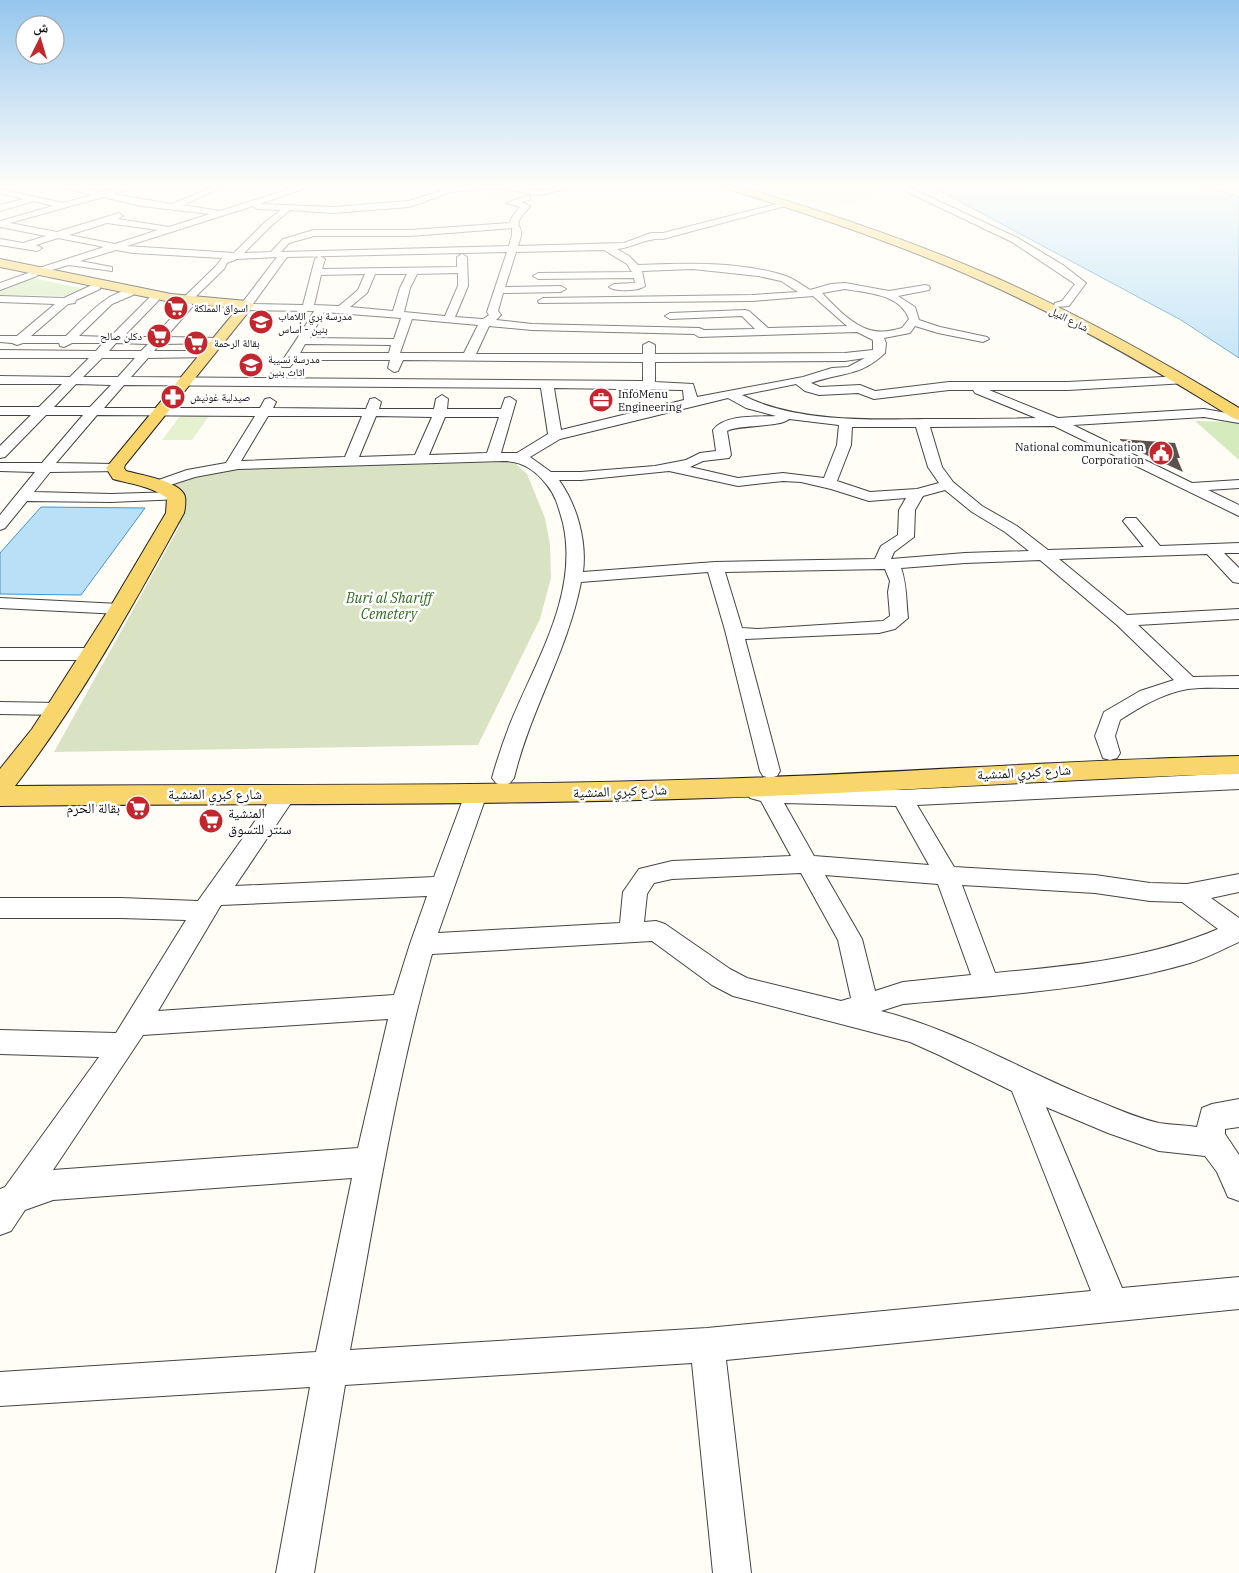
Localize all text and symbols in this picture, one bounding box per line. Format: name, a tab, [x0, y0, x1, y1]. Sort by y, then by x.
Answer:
north arrow	[15, 15, 65, 65]
text: ش	[33, 17, 49, 37]
supermarket icon: اسواق المملكة	[163, 295, 189, 321]
place label: اسواق المملكة	[194, 301, 248, 315]
street label: شارع النيل	[1047, 303, 1091, 335]
school or university icon: مدرسة بري اللاماب بنين - أساس	[248, 309, 274, 335]
place label: مدرسة بري اللاماب بنين - أساس	[278, 309, 352, 336]
supermarket icon: دكلن صالح	[146, 323, 172, 349]
place label: دكلن صالح	[100, 329, 142, 343]
supermarket icon: بقالة الرحمة	[183, 330, 209, 356]
place label: بقالة الرحمة	[214, 336, 260, 350]
school or university icon: مدرسة نسيبة اثاث بنين	[238, 352, 264, 378]
place label: مدرسة نسيبة اثاث بنين	[268, 352, 320, 379]
pharmacy icon: صيدلية غونيش	[160, 384, 186, 410]
office icon: InfoMenu Engineering	[588, 387, 614, 413]
place label: InfoMenu Engineering	[618, 387, 682, 414]
place label: صيدلية غونيش	[190, 390, 251, 404]
place label: National communication Corporation	[1015, 440, 1144, 467]
public building icon: National communication Corporation	[1148, 440, 1174, 466]
park label: Buri al Shariff Cemetery	[345, 589, 435, 623]
street label: شارع كبري المنشية	[977, 761, 1072, 786]
street label: شارع كبري المنشية	[573, 780, 667, 804]
street label: شارع كبري المنشية	[168, 785, 262, 806]
supermarket icon: بقالة الحرم	[125, 795, 151, 821]
place label: بقالة الحرم	[67, 799, 120, 818]
place label: المنشية سنتر للتسوق	[228, 804, 292, 838]
supermarket icon: المنشية سنتر للتسوق	[198, 808, 224, 834]

